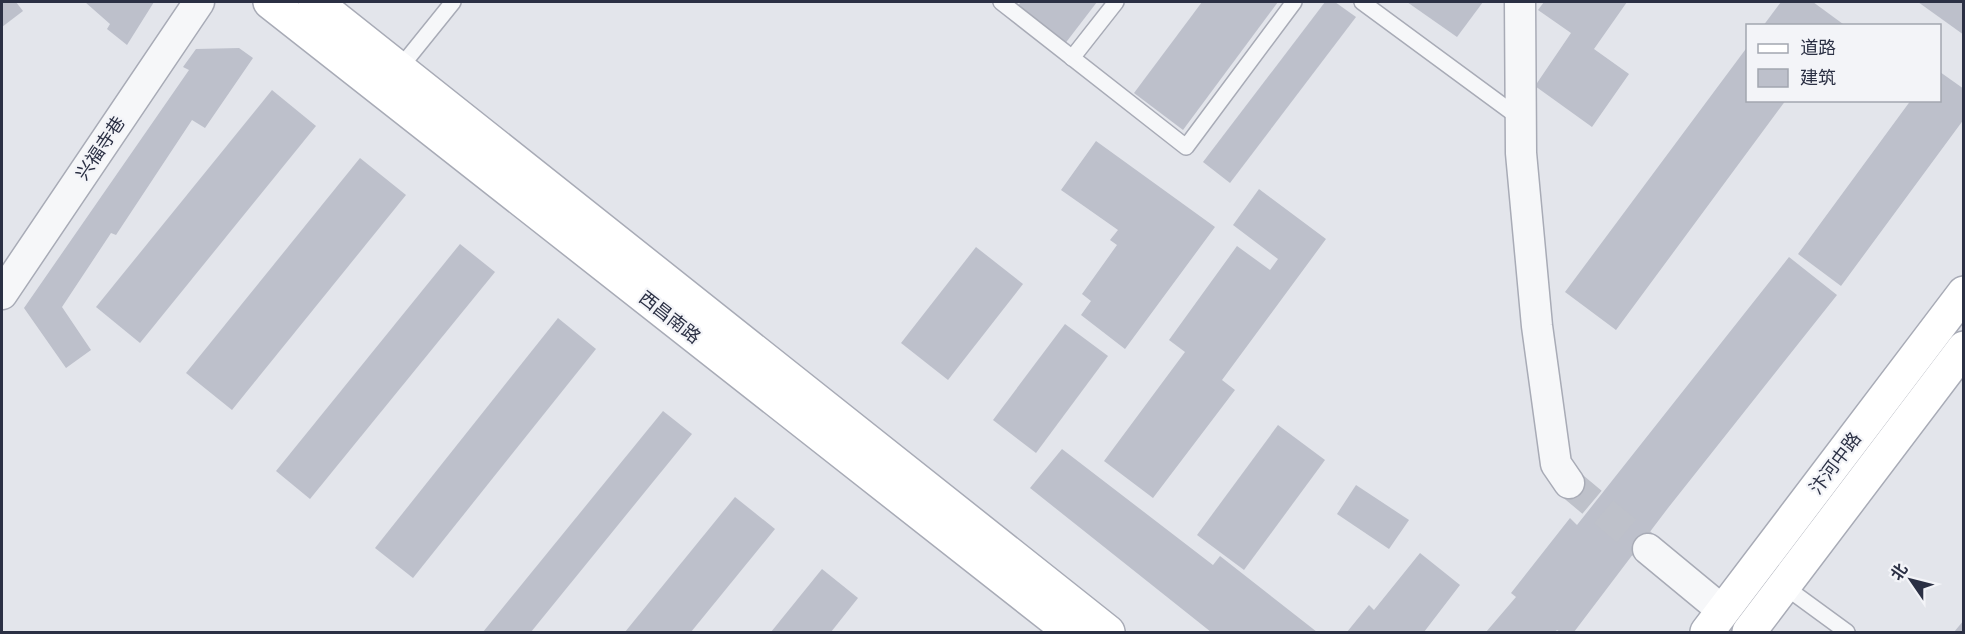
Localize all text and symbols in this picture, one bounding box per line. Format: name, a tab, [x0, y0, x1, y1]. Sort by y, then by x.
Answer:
legend	[1746, 24, 1941, 102]
text: 道路	[1800, 36, 1836, 59]
text: 建筑	[1800, 66, 1836, 89]
street label: 兴福寺巷	[70, 112, 130, 184]
street label: 西昌南路	[635, 286, 705, 348]
street label: 汴河中路	[1804, 427, 1866, 499]
north arrow	[1881, 550, 1941, 610]
text: 北	[1886, 559, 1911, 584]

